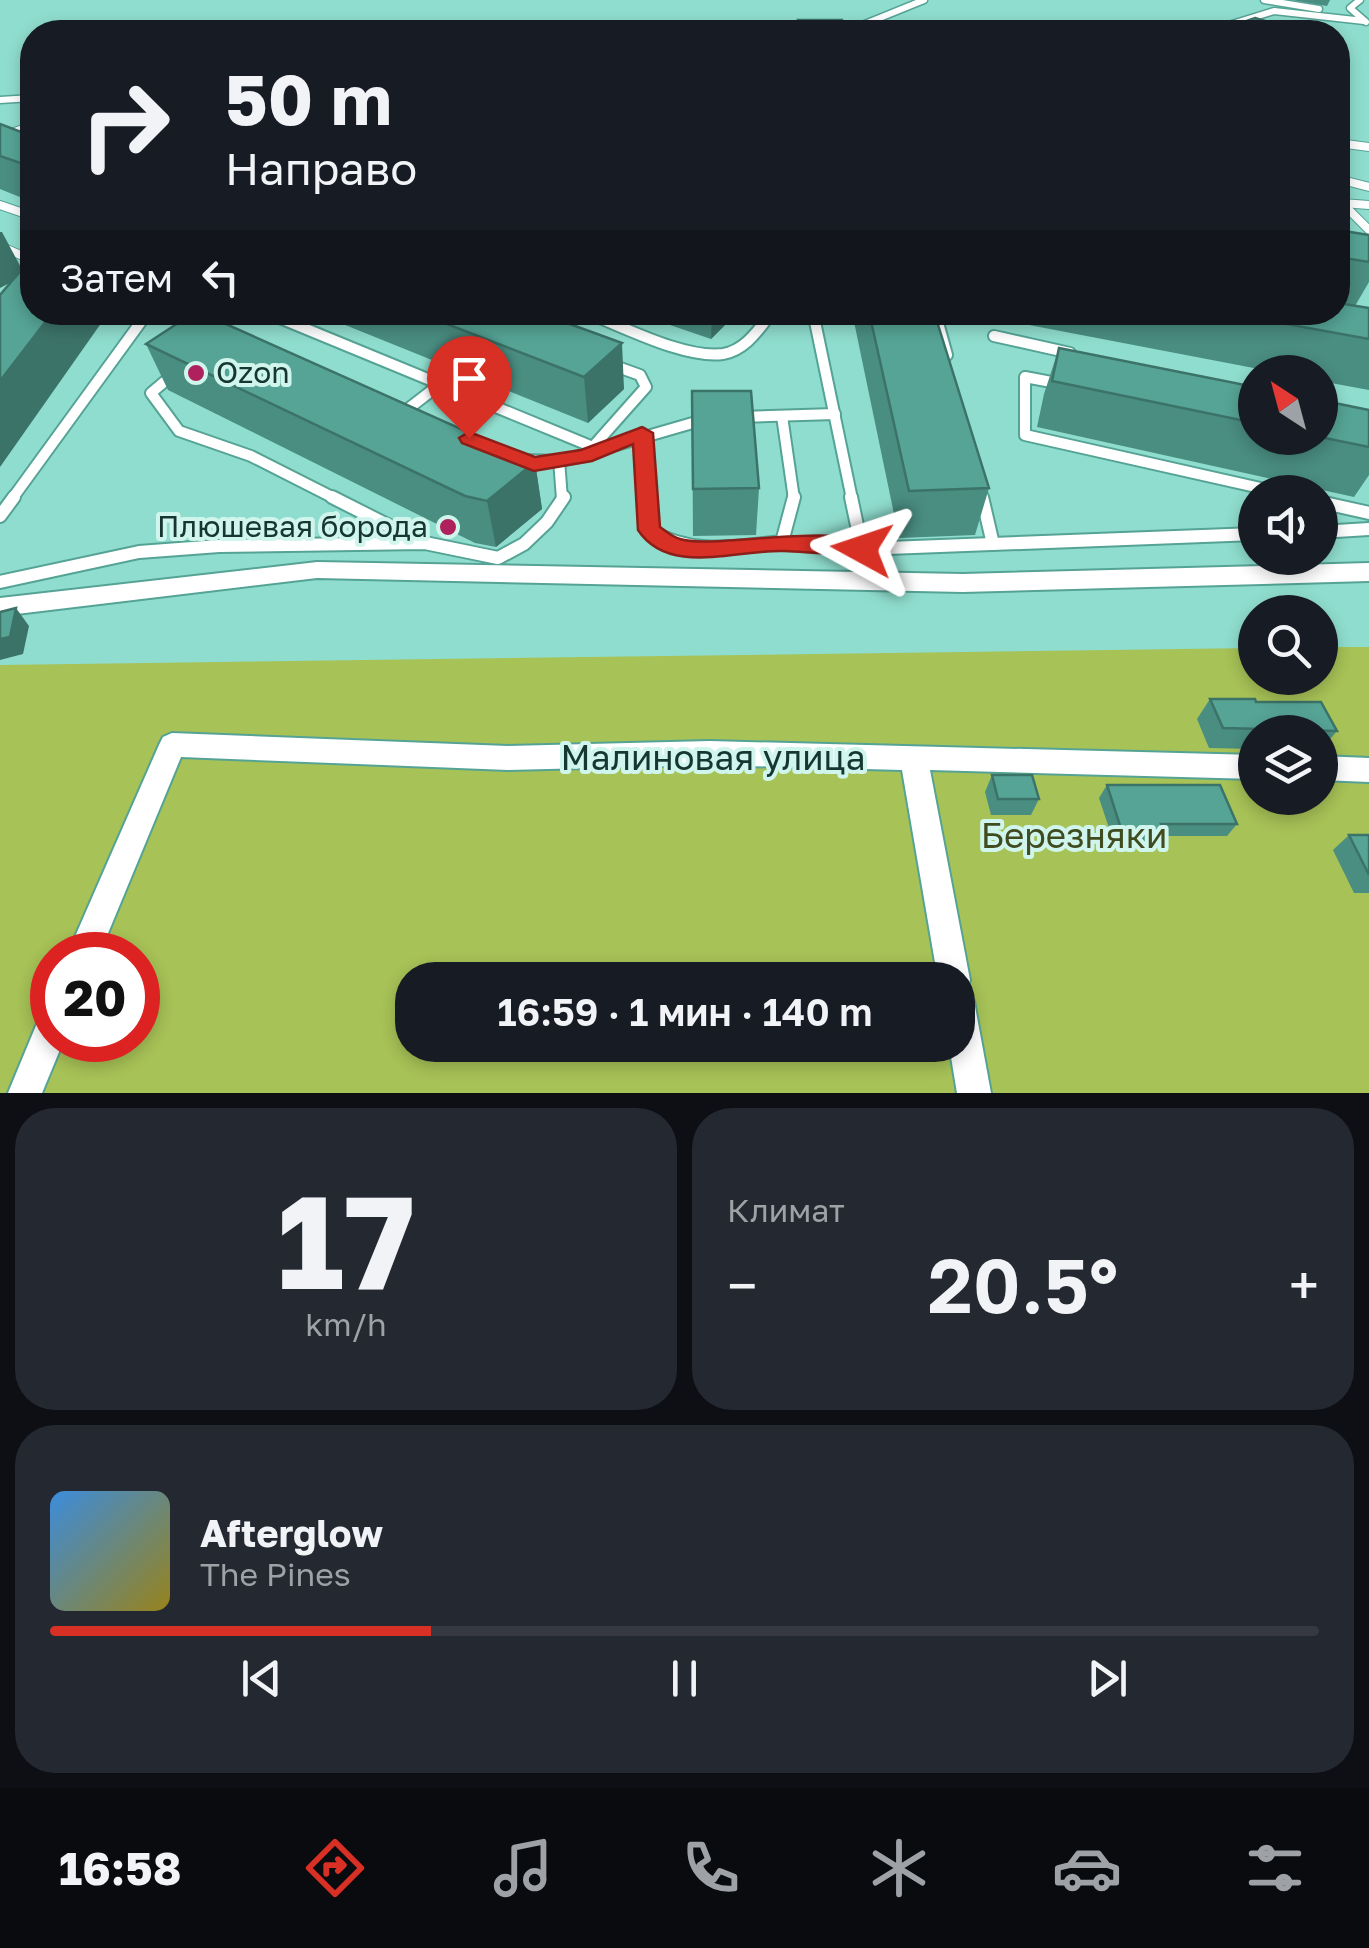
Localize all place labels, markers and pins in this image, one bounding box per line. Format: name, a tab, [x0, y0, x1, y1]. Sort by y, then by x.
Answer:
pin	[427, 336, 512, 439]
place label: Ozon	[216, 354, 290, 390]
marker: Ozon	[185, 362, 207, 384]
place label: Плюшевая борода	[157, 508, 428, 544]
marker: Плюшевая борода	[437, 516, 459, 538]

